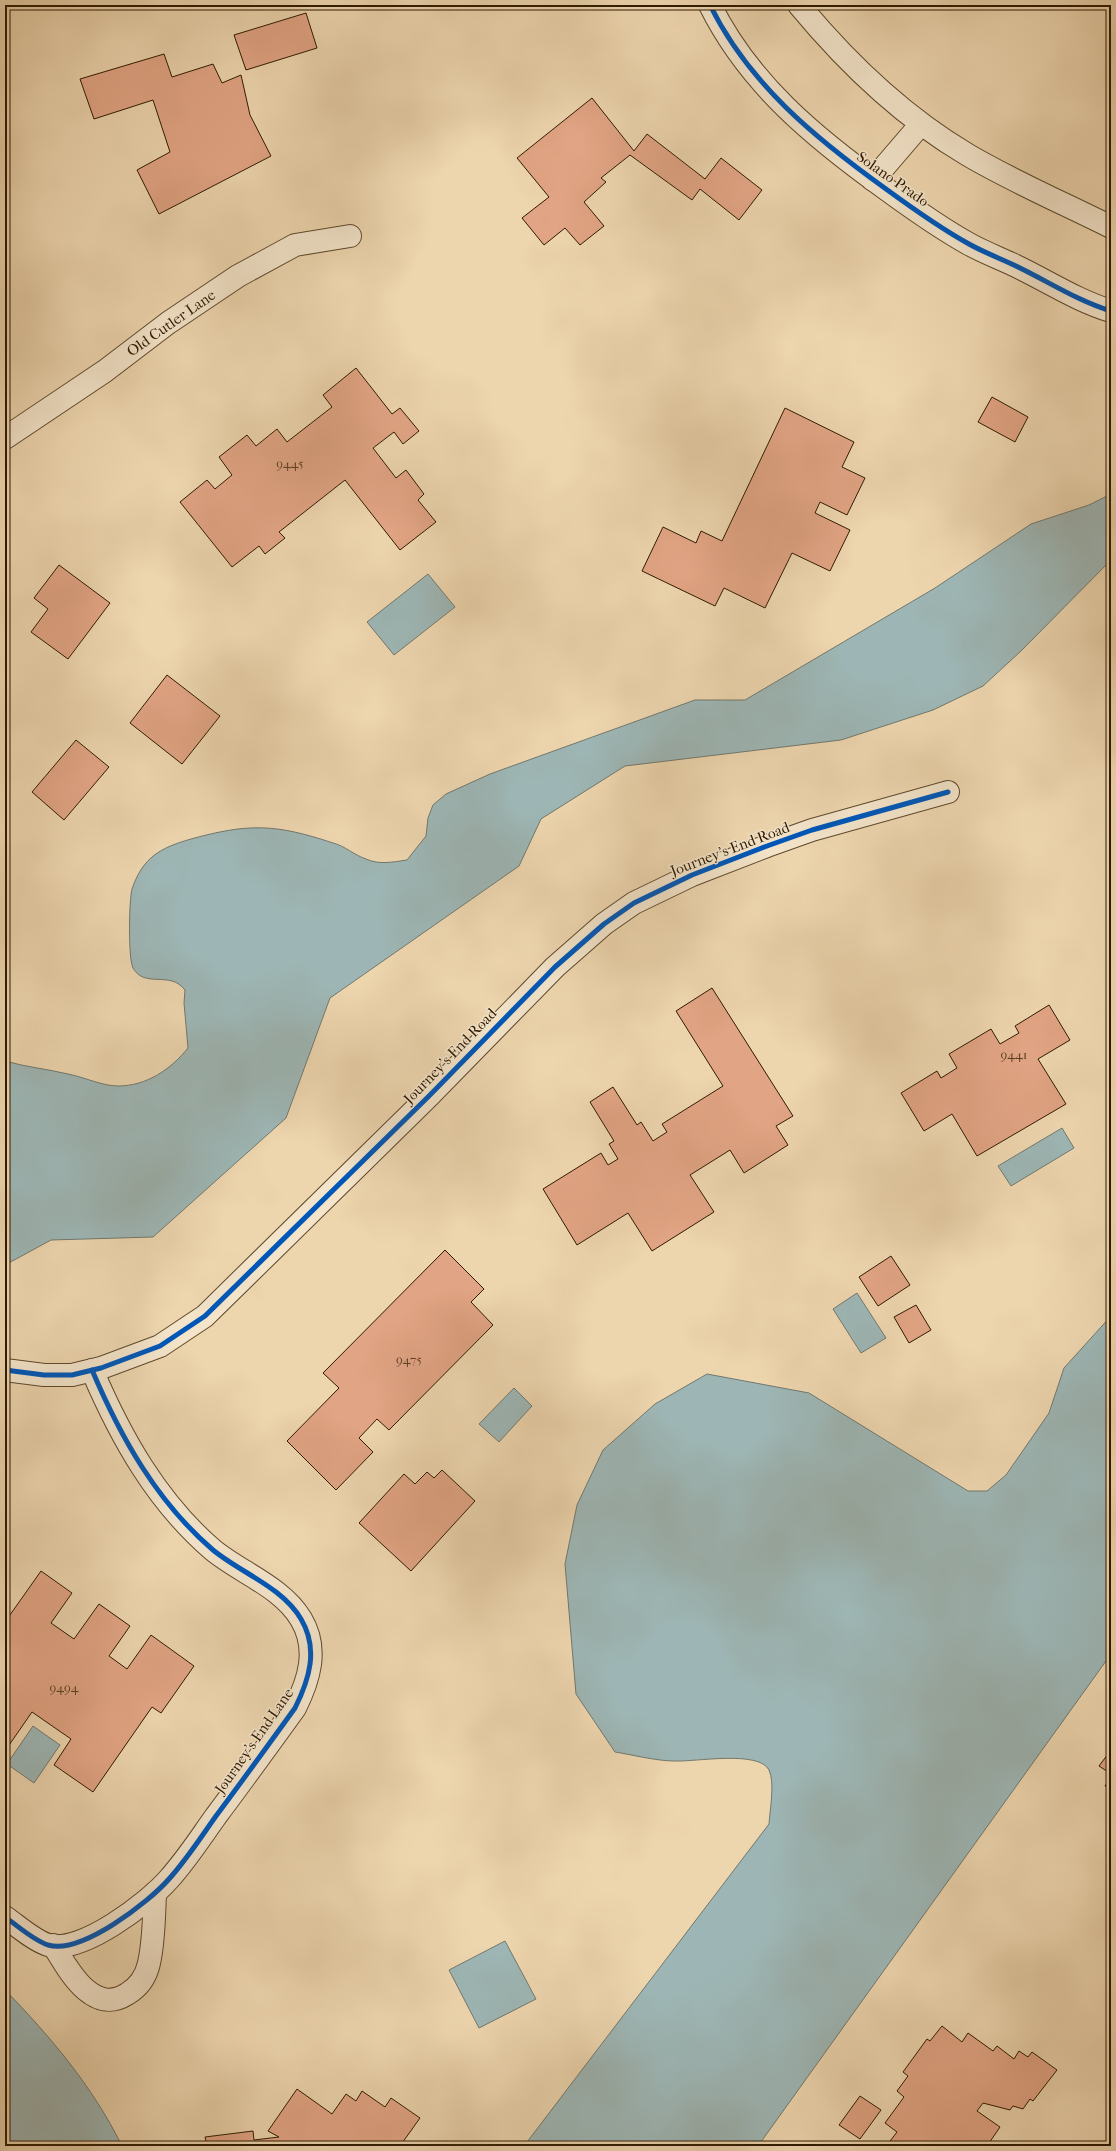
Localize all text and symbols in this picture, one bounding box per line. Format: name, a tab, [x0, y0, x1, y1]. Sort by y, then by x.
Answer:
street label: Solano Prado	[853, 148, 933, 211]
street label: Old Cutler Lane	[123, 285, 219, 360]
house number: 9445	[276, 456, 304, 471]
street label: Journey's End Road	[667, 818, 793, 880]
street label: Journey's End Road	[399, 1004, 501, 1108]
house number: 9441	[1001, 1047, 1027, 1062]
house number: 9475	[396, 1352, 422, 1367]
house number: 9494	[50, 1680, 79, 1695]
street label: Journey's End Lane	[210, 1684, 298, 1798]

